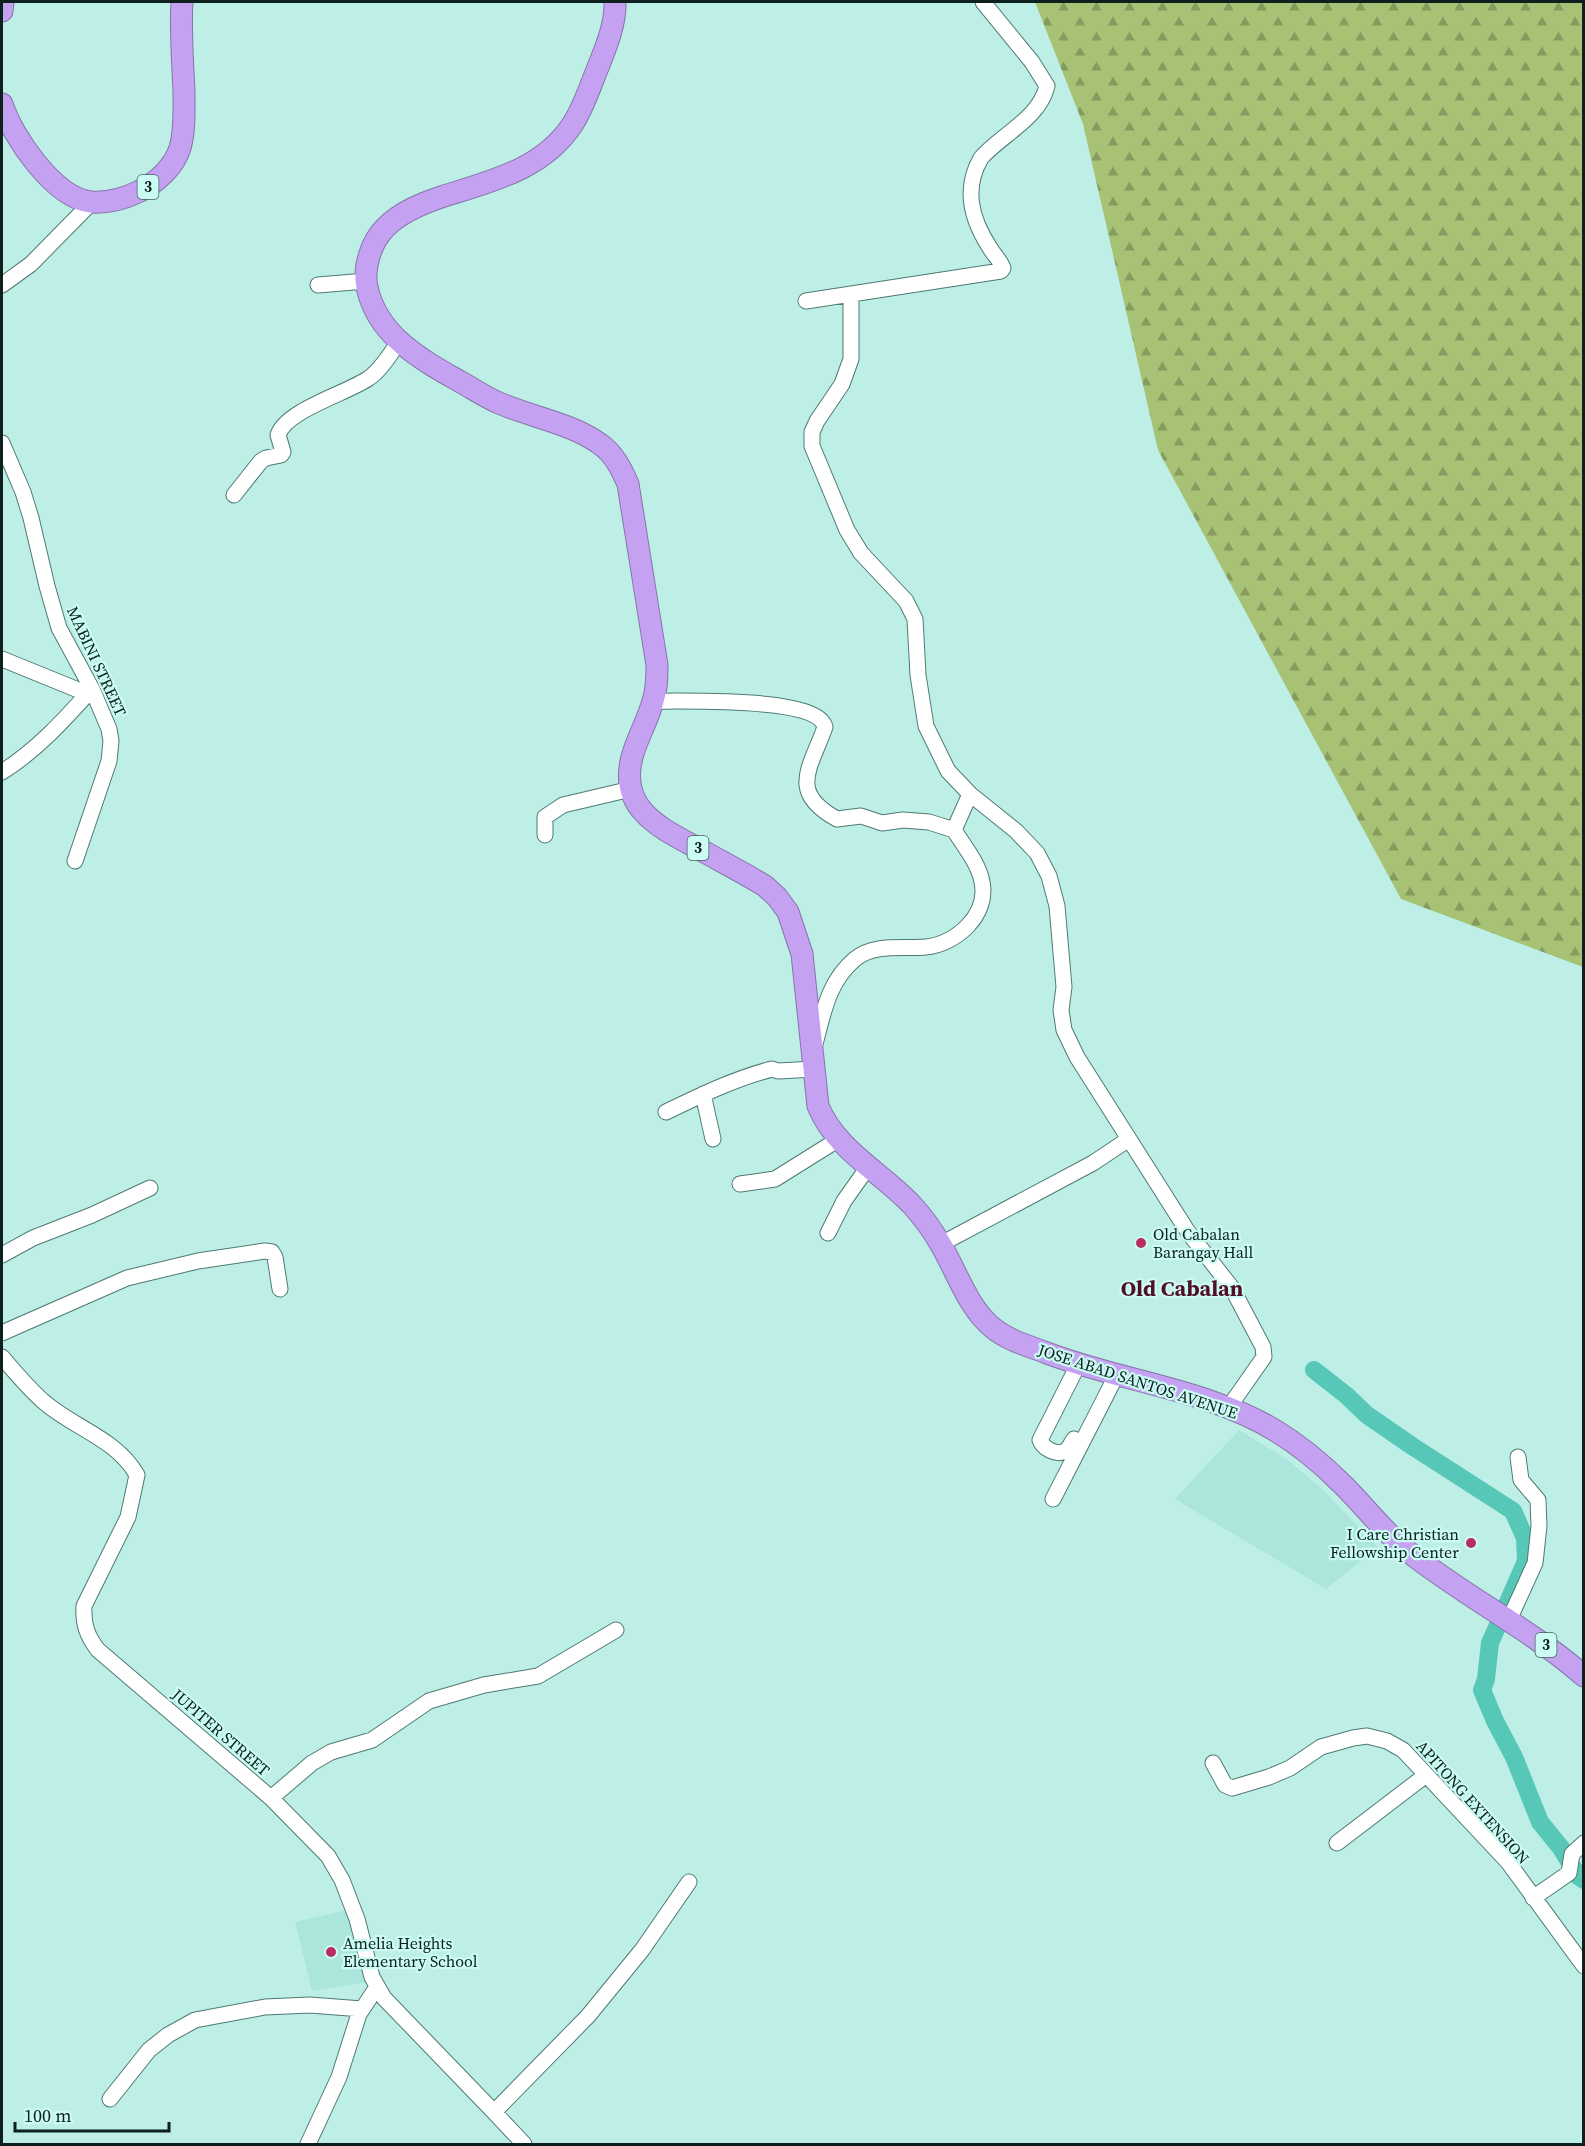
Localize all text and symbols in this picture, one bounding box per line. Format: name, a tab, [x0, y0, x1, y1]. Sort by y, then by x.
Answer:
road number: 3	[138, 175, 158, 199]
street label: MABINI STREET	[62, 602, 132, 720]
road number: 3	[688, 836, 708, 860]
place label: Old Cabalan Barangay Hall	[1153, 1223, 1254, 1263]
marker: Old Cabalan Barangay Hall	[1134, 1236, 1148, 1250]
district label: Old Cabalan	[1121, 1273, 1244, 1303]
street label: JOSE ABAD SANTOS AVENUE	[1034, 1338, 1241, 1424]
place label: I Care Christian Fellowship Center	[1330, 1523, 1459, 1563]
marker: I Care Christian Fellowship Center	[1464, 1536, 1478, 1550]
road number: 3	[1536, 1633, 1556, 1657]
street label: JUPITER STREET	[167, 1683, 275, 1781]
street label: APITONG EXTENSION	[1412, 1735, 1535, 1869]
place label: Amelia Heights Elementary School	[343, 1932, 478, 1972]
marker: Amelia Heights Elementary School	[324, 1945, 338, 1959]
scale bar	[15, 2095, 170, 2133]
text: 100 m	[24, 2103, 71, 2128]

